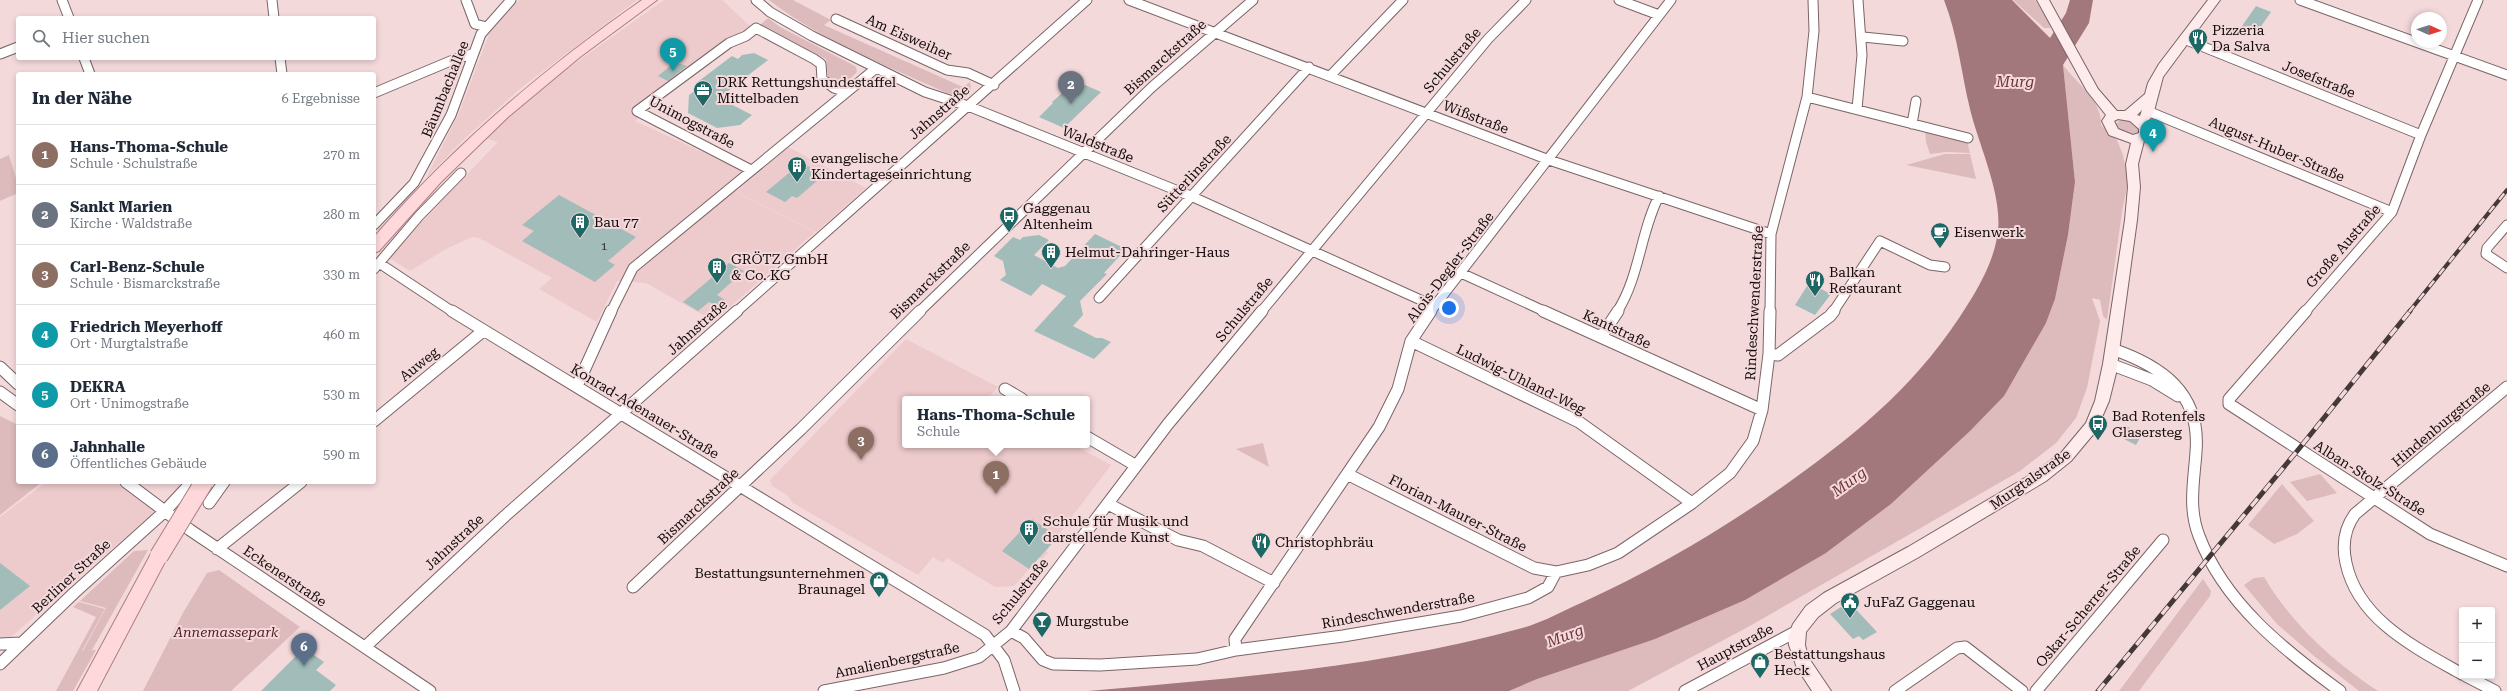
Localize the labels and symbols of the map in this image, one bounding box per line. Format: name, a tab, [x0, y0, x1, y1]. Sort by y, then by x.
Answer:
street label: Am Eisweiher	[864, 11, 955, 63]
north arrow	[2411, 12, 2447, 48]
street label: Bismarckstraße	[1121, 16, 1209, 98]
place label: Pizzeria Da Salva	[2212, 22, 2270, 54]
street label: Schulstraße	[1420, 24, 1484, 96]
restaurant icon: Pizzeria Da Salva	[2187, 27, 2209, 55]
street label: Bäumbachallee	[418, 38, 472, 140]
pin: 5	[660, 38, 686, 71]
street label: Josefstraße	[2280, 57, 2358, 101]
pin: 2	[1058, 71, 1084, 104]
water label: Murg	[1995, 73, 2034, 91]
place label: DRK Rettungshundestaffel Mittelbaden	[717, 74, 897, 106]
office icon: DRK Rettungshundestaffel Mittelbaden	[692, 79, 714, 107]
street label: Jahnstraße	[906, 81, 973, 143]
street label: Unimogstraße	[646, 93, 738, 152]
street label: Wißstraße	[1441, 97, 1511, 137]
street label: August-Huber-Straße	[2207, 113, 2347, 185]
pin: 4	[2140, 119, 2166, 152]
street label: Waldstraße	[1060, 122, 1137, 166]
street label: Sütterlinstraße	[1154, 131, 1234, 215]
place label: evangelische Kindertageseinrichtung	[811, 150, 971, 182]
building icon: evangelische Kindertageseinrichtung	[786, 155, 808, 183]
place label: Gaggenau Altenheim	[1023, 200, 1093, 232]
street label: Große Austraße	[2303, 201, 2384, 291]
bus stop icon: Gaggenau Altenheim	[998, 205, 1020, 233]
street label: Alois-Degler-Straße	[1403, 208, 1497, 325]
building icon: Bau 77	[569, 211, 591, 239]
place label: Bau 77	[594, 214, 639, 230]
cafe icon: Eisenwerk	[1929, 221, 1951, 249]
place label: Eisenwerk	[1954, 224, 2024, 240]
street label: Rindeschwenderstraße	[1742, 225, 1766, 381]
street label: Bismarckstraße	[887, 238, 973, 322]
house number: 1	[601, 239, 608, 253]
building icon: Helmut-Dahringer-Haus	[1040, 241, 1062, 269]
place label: Helmut-Dahringer-Haus	[1065, 244, 1230, 260]
place label: GRÖTZ GmbH & Co. KG	[731, 251, 828, 283]
building icon: GRÖTZ GmbH & Co. KG	[706, 256, 728, 284]
place label: Balkan Restaurant	[1829, 264, 1902, 296]
restaurant icon: Balkan Restaurant	[1804, 269, 1826, 297]
street label: Schulstraße	[1212, 273, 1276, 345]
street label: Jahnstraße	[664, 296, 730, 358]
your location	[1439, 298, 1459, 318]
street label: Kantstraße	[1580, 306, 1654, 352]
street label: Ludwig-Uhland-Weg	[1454, 341, 1588, 417]
street label: Auweg	[396, 344, 442, 384]
street label: Konrad-Adenauer-Straße	[568, 360, 722, 462]
street label: Hindenburgstraße	[2389, 378, 2494, 470]
place label: Bad Rotenfels Glasersteg	[2112, 408, 2205, 440]
bus stop icon: Bad Rotenfels Glasersteg	[2087, 413, 2109, 441]
pin: 3	[848, 427, 874, 460]
street label: Alban-Stolz-Straße	[2311, 437, 2429, 519]
street label: Murgtalstraße	[1987, 445, 2073, 513]
pin: 1	[983, 461, 1009, 494]
water label: Murg	[1827, 463, 1870, 501]
street label: Bismarckstraße	[654, 464, 742, 548]
street label: Florian-Maurer-Straße	[1386, 471, 1530, 555]
street label: Jahnstraße	[421, 510, 487, 573]
place label: Schule für Musik und darstellende Kunst	[1043, 513, 1189, 545]
building icon: Schule für Musik und darstellende Kunst	[1018, 518, 1040, 546]
restaurant icon: Christophbräu	[1250, 531, 1272, 559]
place label: Christophbräu	[1275, 534, 1374, 550]
street label: Berliner Straße	[29, 535, 114, 616]
street label: Eckenerstraße	[240, 542, 330, 610]
street label: Oskar-Scherrer-Straße	[2032, 542, 2144, 670]
street label: Schulstraße	[989, 555, 1052, 627]
place label: Bestattungsunternehmen Braunagel	[694, 565, 866, 597]
shop icon: Bestattungsunternehmen Braunagel	[868, 570, 890, 598]
street label: Rindeschwenderstraße	[1320, 589, 1476, 631]
public building icon: JuFaZ Gaggenau	[1839, 591, 1861, 619]
place label: JuFaZ Gaggenau	[1864, 594, 1976, 610]
bar icon: Murgstube	[1031, 610, 1053, 638]
place label: Murgstube	[1056, 613, 1129, 629]
street label: Hauptstraße	[1694, 620, 1776, 674]
water label: Murg	[1543, 621, 1586, 652]
park label: Annemassepark	[173, 624, 279, 640]
pin: 6	[291, 633, 317, 666]
street label: Amalienbergstraße	[833, 639, 961, 681]
place label: Bestattungshaus Heck	[1774, 646, 1886, 678]
shop icon: Bestattungshaus Heck	[1749, 651, 1771, 679]

